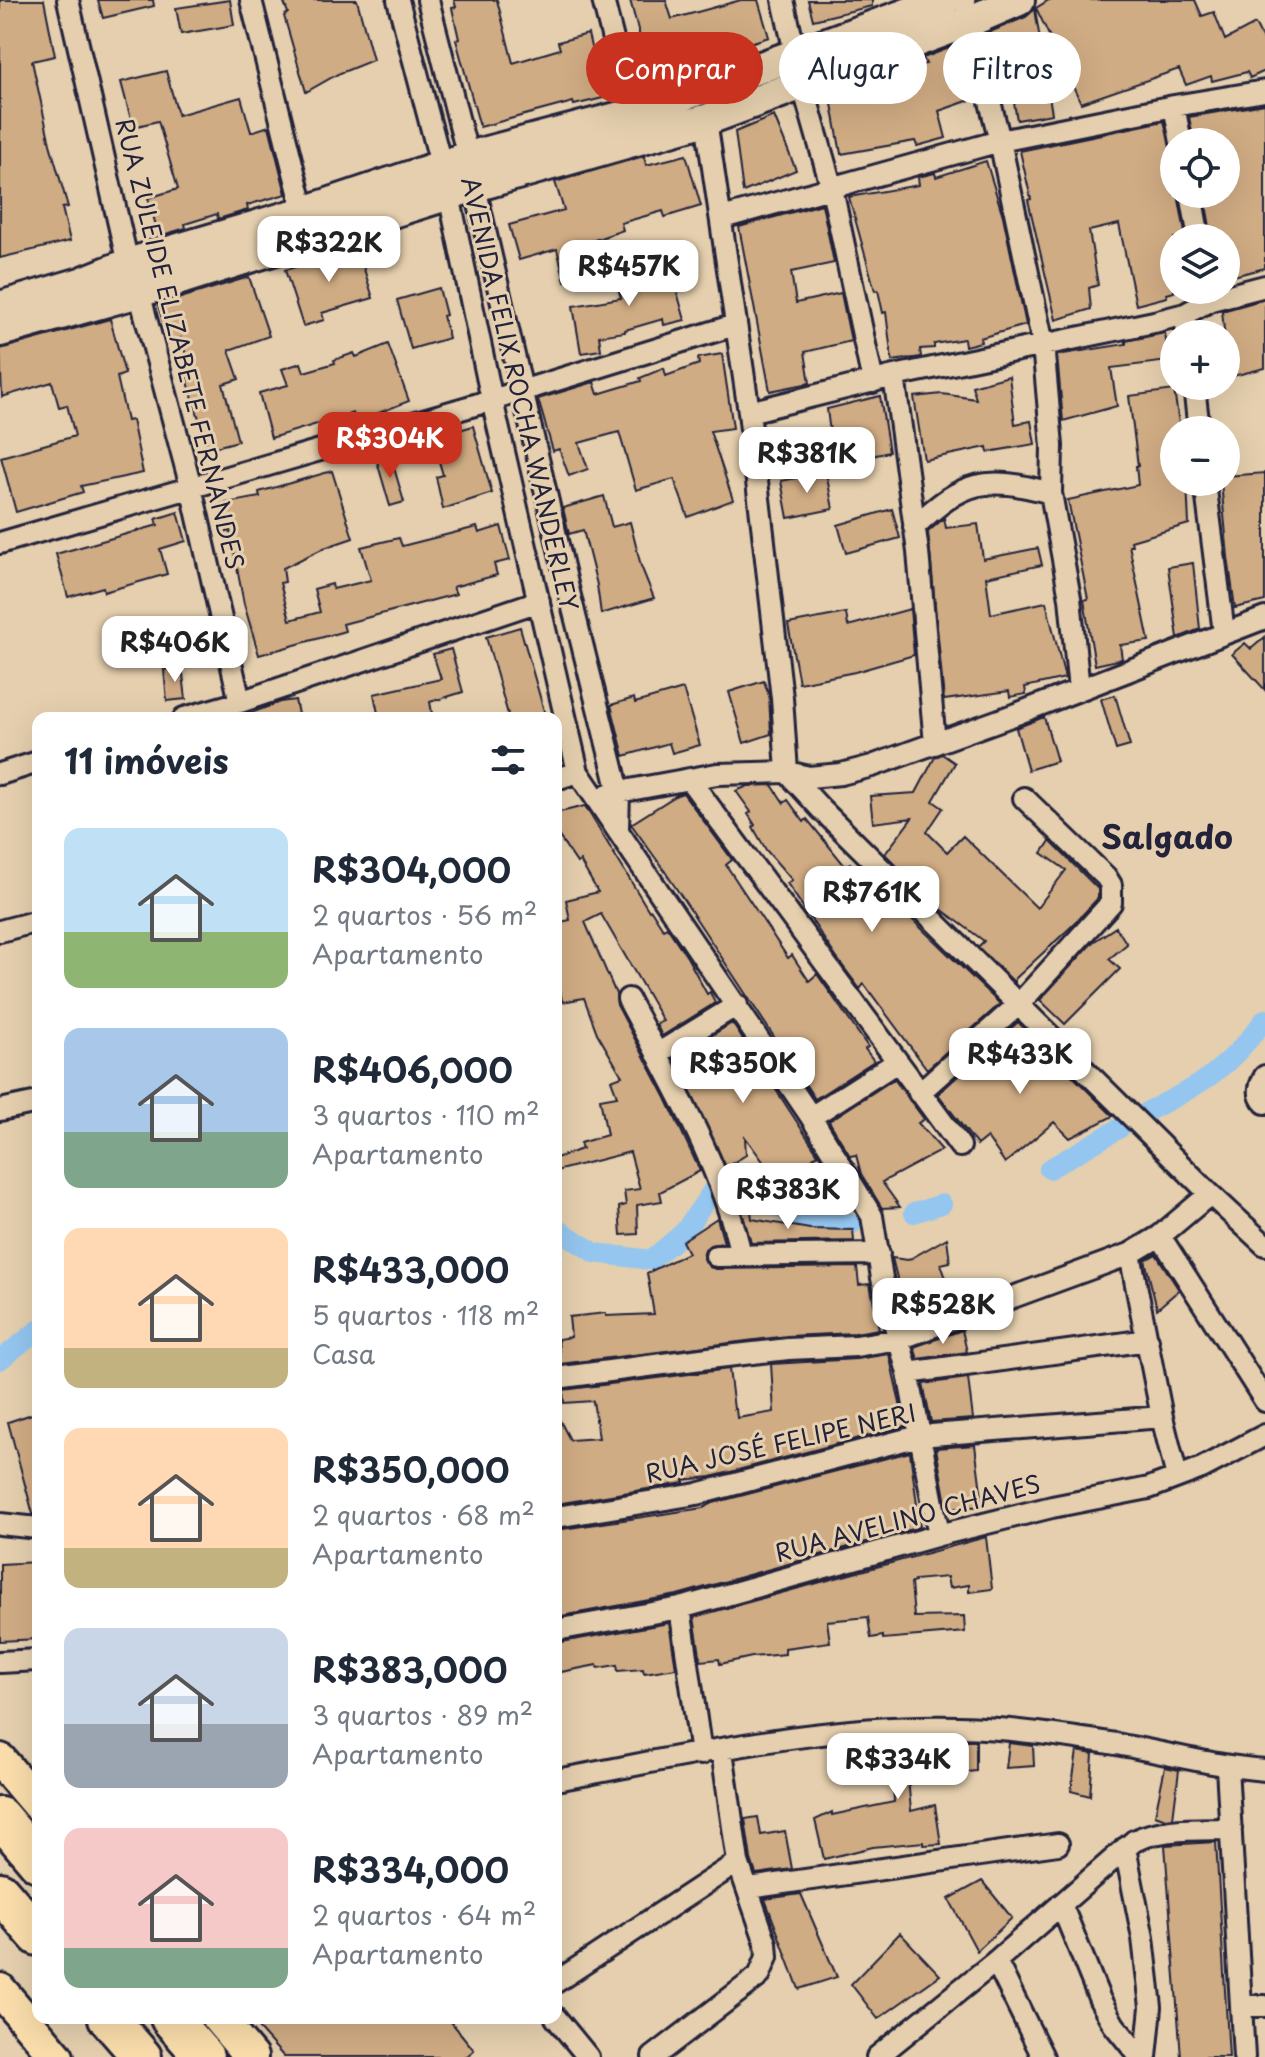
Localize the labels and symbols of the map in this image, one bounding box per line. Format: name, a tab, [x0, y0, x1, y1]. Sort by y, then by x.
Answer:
street label: RUA ZULEIDE ELIZABETE FERNANDES	[107, 114, 254, 573]
street label: AVENIDA FELIX ROCHA WANDERLEY	[453, 173, 588, 614]
pin: R$322K	[264, 216, 394, 284]
pin: R$457K	[564, 240, 694, 308]
pin: R$304K	[325, 412, 455, 480]
pin: R$381K	[742, 427, 872, 495]
pin: R$406K	[110, 616, 240, 684]
district label: Salgado	[1101, 812, 1233, 860]
pin: R$761K	[807, 866, 937, 934]
pin: R$433K	[955, 1028, 1085, 1096]
pin: R$350K	[678, 1037, 808, 1105]
pin: R$383K	[723, 1163, 853, 1231]
pin: R$528K	[878, 1278, 1008, 1346]
street label: RUA JOSÉ FELIPE NERI	[642, 1393, 920, 1491]
street label: RUA AVELINO CHAVES	[771, 1464, 1044, 1570]
pin: R$334K	[833, 1733, 963, 1801]

